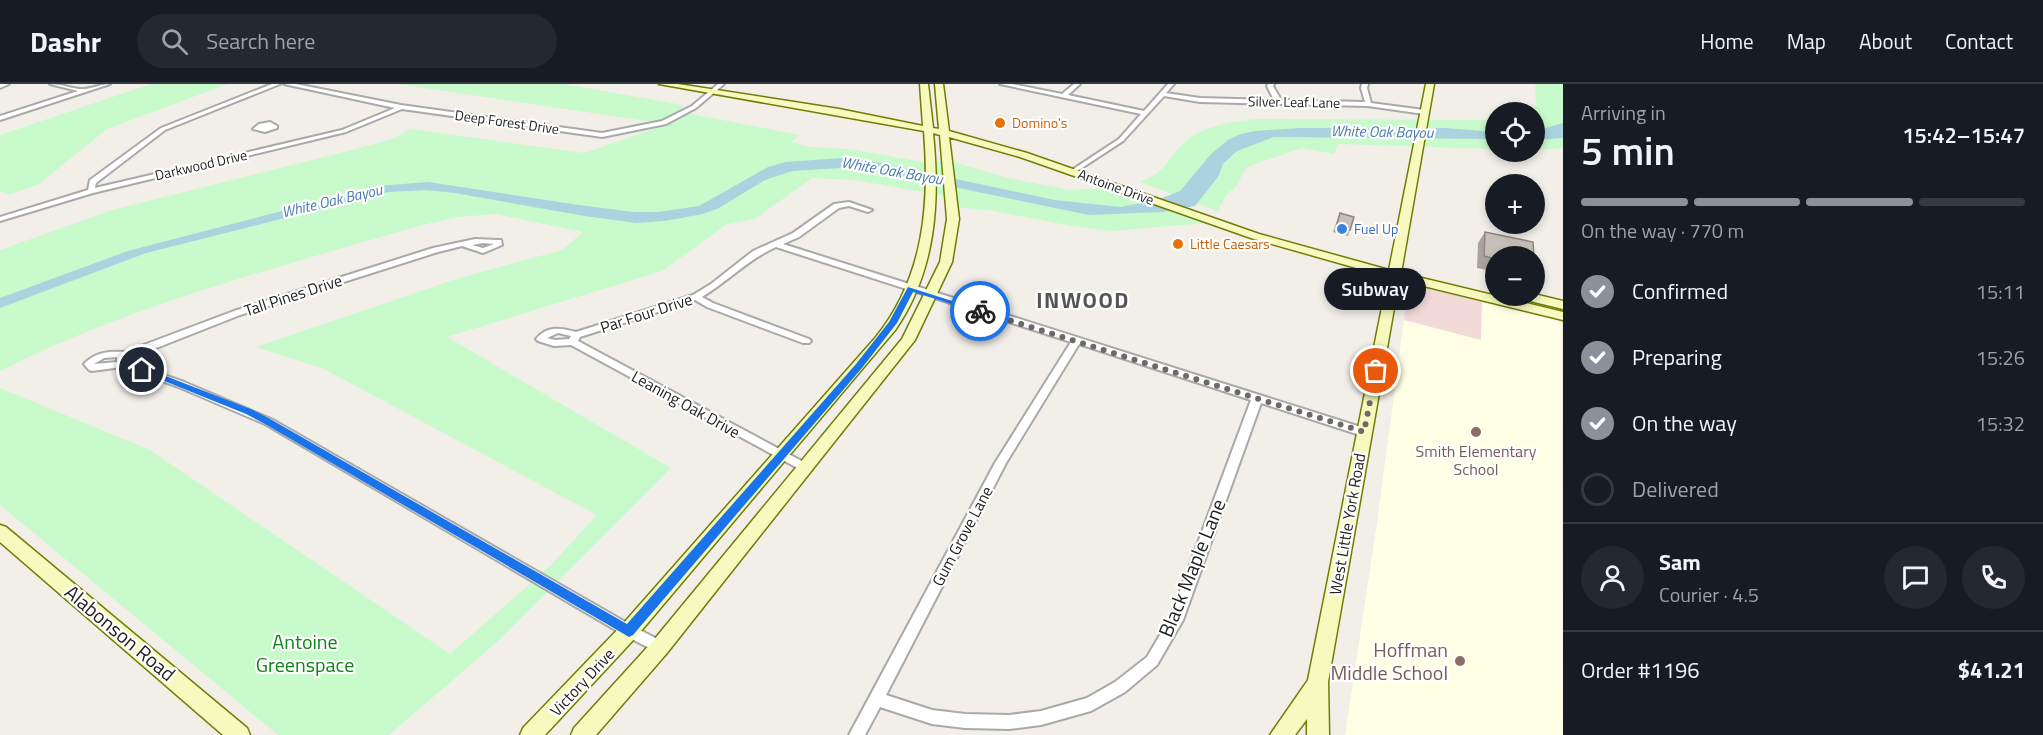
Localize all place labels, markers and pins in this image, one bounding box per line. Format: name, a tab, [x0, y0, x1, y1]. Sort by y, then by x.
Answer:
place label: Domino's	[1012, 112, 1067, 133]
marker: Domino's	[993, 116, 1007, 130]
place label: Fuel Up	[1354, 218, 1398, 239]
marker: Fuel Up	[1335, 222, 1349, 236]
place label: Little Caesars	[1190, 233, 1270, 254]
marker: Little Caesars	[1171, 237, 1185, 251]
callout: Subway	[1325, 269, 1427, 311]
pin	[116, 344, 167, 395]
pin	[1350, 345, 1401, 396]
marker: Smith Elementary School	[1469, 425, 1483, 439]
place label: Smith Elementary School	[1416, 439, 1537, 481]
place label: Hoffman Middle School	[1331, 634, 1448, 688]
marker: Hoffman Middle School	[1453, 654, 1467, 668]

